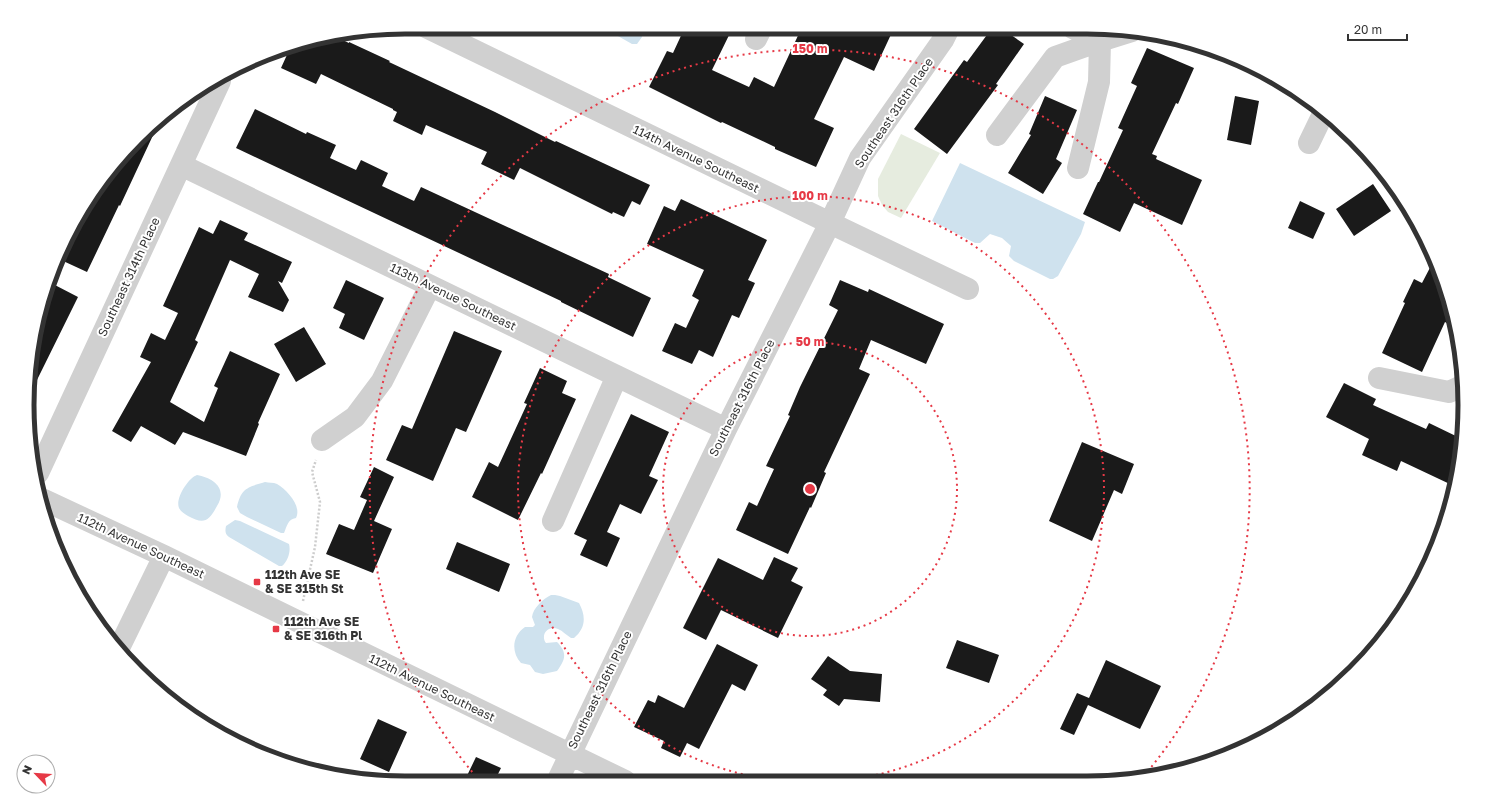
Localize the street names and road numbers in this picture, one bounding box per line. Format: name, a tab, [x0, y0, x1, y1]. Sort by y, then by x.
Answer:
street label: Southeast 316th Place	[851, 55, 936, 171]
street label: 114th Avenue Southeast	[631, 121, 762, 196]
street label: Southeast 314th Place	[94, 215, 163, 339]
street label: 113th Avenue Southeast	[388, 259, 519, 334]
street label: Southeast 316th Place	[705, 337, 778, 459]
street label: 112th Avenue Southeast	[75, 510, 207, 582]
street label: Southeast 316th Place	[564, 628, 635, 751]
street label: 112th Avenue Southeast	[367, 650, 498, 725]

